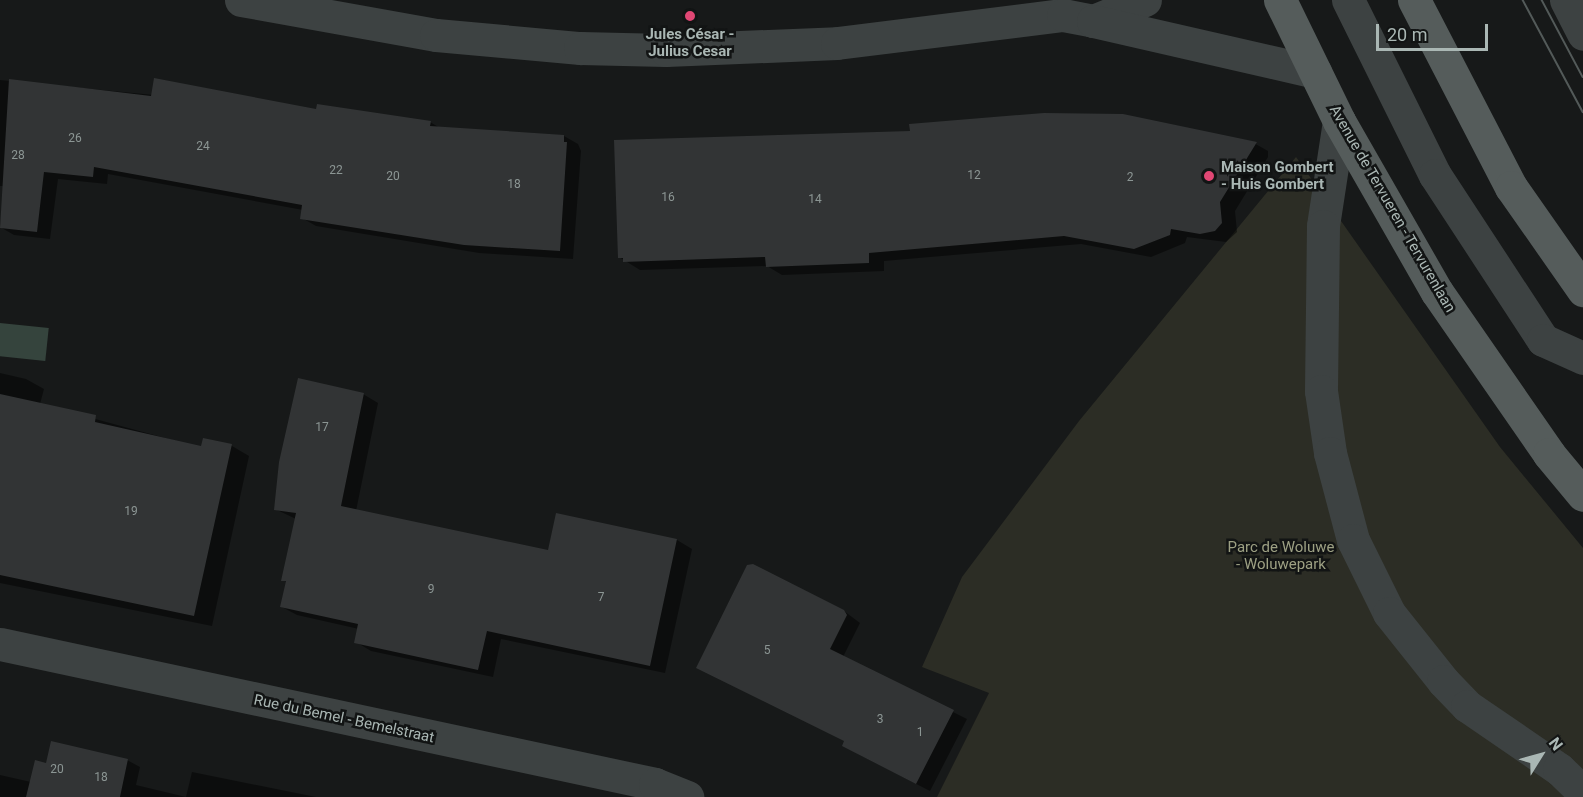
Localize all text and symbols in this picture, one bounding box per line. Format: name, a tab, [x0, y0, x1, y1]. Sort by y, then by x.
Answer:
marker: Jules César - Julius Cesar	[683, 9, 697, 23]
scale bar	[1379, 12, 1492, 50]
text: 20 m	[1387, 24, 1427, 45]
place label: Jules César - Julius Cesar	[645, 25, 735, 60]
street label: Avenue de Tervueren - Tervurenlaan	[1325, 102, 1459, 316]
house number: 26	[68, 132, 82, 146]
house number: 24	[196, 140, 210, 154]
house number: 28	[11, 149, 25, 163]
place label: Maison Gombert - Huis Gombert	[1221, 158, 1334, 193]
house number: 22	[329, 164, 343, 178]
house number: 12	[967, 169, 981, 183]
marker: Maison Gombert - Huis Gombert	[1202, 169, 1216, 183]
house number: 20	[386, 170, 400, 184]
house number: 2	[1127, 171, 1133, 185]
house number: 18	[507, 178, 521, 192]
house number: 16	[661, 191, 675, 205]
house number: 14	[808, 193, 822, 207]
house number: 17	[315, 421, 329, 435]
house number: 19	[124, 505, 138, 519]
park label: Parc de Woluwe - Woluwepark	[1228, 538, 1334, 573]
house number: 9	[428, 583, 434, 597]
house number: 7	[598, 591, 604, 605]
house number: 5	[764, 644, 770, 658]
street label: Rue du Bemel - Bemelstraat	[252, 691, 436, 747]
house number: 3	[877, 713, 883, 727]
north arrow	[1511, 725, 1571, 785]
house number: 1	[917, 726, 923, 740]
text: N	[1545, 734, 1567, 754]
house number: 20	[50, 763, 64, 777]
house number: 18	[94, 771, 108, 785]

